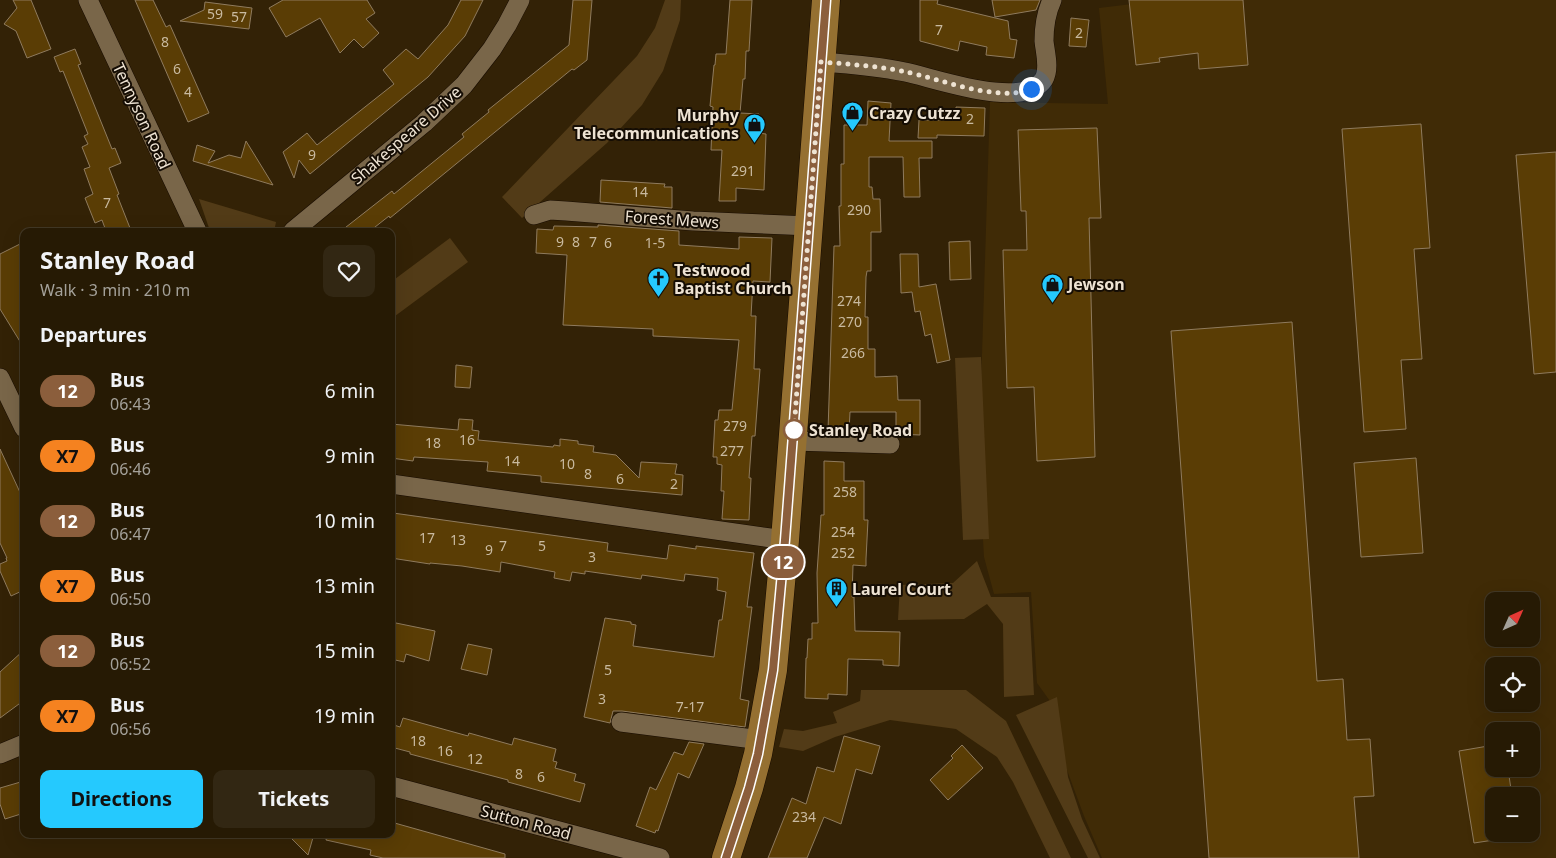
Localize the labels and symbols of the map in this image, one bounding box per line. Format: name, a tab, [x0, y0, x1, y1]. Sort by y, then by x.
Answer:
house number: 59	[207, 4, 223, 23]
house number: 57	[231, 7, 247, 26]
house number: 7	[935, 20, 943, 39]
house number: 2	[1075, 23, 1083, 42]
house number: 8	[161, 32, 169, 51]
street label: Tennyson Road	[108, 59, 176, 173]
house number: 6	[173, 59, 181, 78]
your location	[1019, 77, 1044, 102]
street label: Shakespeare Drive	[346, 81, 466, 189]
house number: 4	[184, 82, 192, 101]
shop icon: Crazy Cutzz	[841, 101, 865, 132]
place label: Crazy Cutzz	[869, 102, 960, 124]
place label: Murphy Telecommunications	[574, 104, 740, 144]
house number: 2	[966, 109, 974, 128]
shop icon: Murphy Telecommunications	[743, 112, 767, 143]
house number: 9	[308, 145, 316, 164]
house number: 291	[731, 161, 755, 180]
house number: 14	[632, 182, 648, 201]
house number: 7	[103, 193, 111, 212]
house number: 290	[847, 200, 871, 219]
street label: Forest Mews	[624, 205, 720, 233]
house number: 9	[556, 232, 564, 251]
house number: 8	[572, 232, 580, 251]
house number: 7	[589, 232, 597, 251]
house number: 6	[604, 233, 612, 252]
house number: 1-5	[645, 233, 665, 252]
place label: Testwood Baptist Church	[674, 259, 792, 299]
church icon: Testwood Baptist Church	[646, 267, 670, 298]
shop icon: Jewson	[1040, 272, 1064, 303]
place label: Jewson	[1066, 273, 1125, 295]
house number: 274	[837, 291, 861, 310]
house number: 270	[838, 312, 862, 331]
house number: 266	[841, 343, 865, 362]
house number: 279	[723, 416, 747, 435]
marker: Stanley Road	[783, 419, 805, 441]
place label: Stanley Road	[809, 419, 912, 441]
house number: 16	[459, 430, 475, 449]
house number: 18	[425, 433, 441, 452]
house number: 277	[720, 441, 744, 460]
house number: 14	[504, 451, 520, 470]
house number: 10	[559, 454, 575, 473]
house number: 8	[584, 464, 592, 483]
house number: 6	[616, 469, 624, 488]
house number: 2	[670, 474, 678, 493]
house number: 258	[833, 482, 857, 501]
house number: 254	[831, 522, 855, 541]
house number: 17	[419, 528, 435, 547]
house number: 13	[450, 530, 466, 549]
house number: 7	[499, 536, 507, 555]
house number: 5	[538, 536, 546, 555]
house number: 9	[485, 540, 493, 559]
house number: 252	[831, 543, 855, 562]
line badge: 12	[760, 546, 806, 578]
house number: 3	[588, 547, 596, 566]
building icon: Laurel Court	[824, 577, 848, 608]
place label: Laurel Court	[852, 578, 951, 600]
north arrow	[1485, 592, 1540, 648]
house number: 5	[604, 660, 612, 679]
house number: 3	[598, 689, 606, 708]
house number: 7-17	[676, 697, 704, 716]
house number: 18	[410, 731, 426, 750]
house number: 16	[437, 741, 453, 760]
house number: 12	[467, 749, 483, 768]
house number: 8	[515, 764, 523, 783]
house number: 6	[537, 767, 545, 786]
street label: Sutton Road	[479, 799, 573, 845]
house number: 234	[792, 807, 816, 826]

